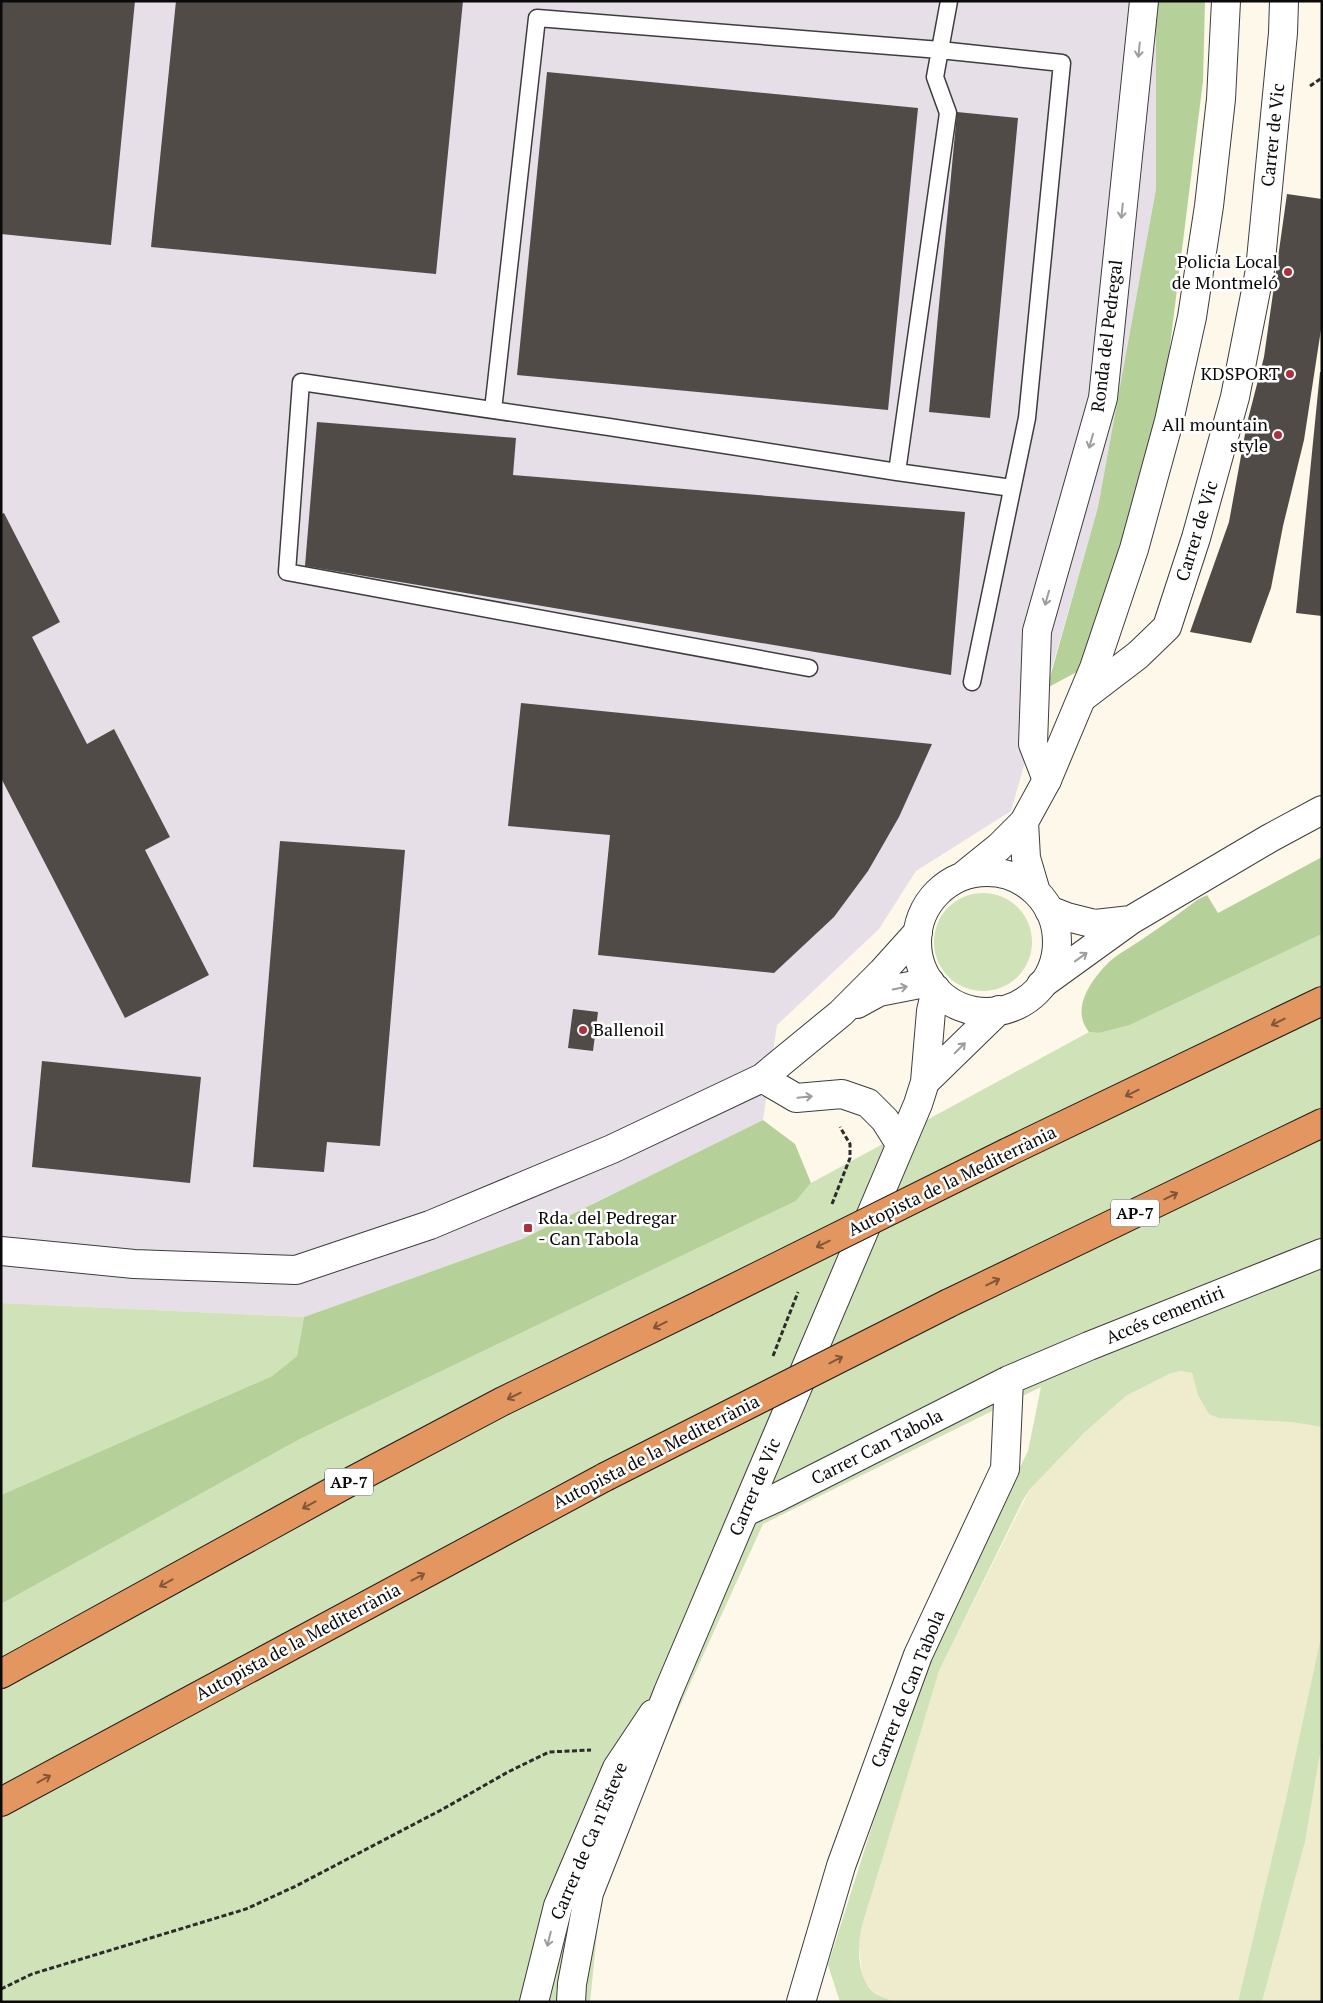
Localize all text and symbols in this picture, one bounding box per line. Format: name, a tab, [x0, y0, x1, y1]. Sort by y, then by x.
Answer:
one-way arrow	[1134, 41, 1144, 57]
street label: Carrer de Vic	[1255, 82, 1289, 188]
one-way arrow	[1117, 203, 1127, 219]
place label: Policia Local de Montmeló	[1172, 249, 1278, 294]
street label: Ronda del Pedregal	[1085, 258, 1127, 413]
marker: Policia Local de Montmeló	[1282, 266, 1294, 278]
place label: KDSPORT	[1200, 361, 1280, 385]
marker: KDSPORT	[1284, 368, 1296, 380]
place label: All mountain style	[1162, 412, 1268, 457]
marker: All mountain style	[1272, 429, 1284, 441]
one-way arrow	[1085, 433, 1095, 449]
street label: Carrer de Vic	[1169, 478, 1223, 584]
one-way arrow	[1041, 589, 1051, 605]
one-way arrow	[1074, 952, 1088, 962]
one-way arrow	[892, 983, 908, 992]
place label: Ballenoil	[593, 1017, 665, 1041]
one-way arrow	[1271, 1018, 1286, 1027]
marker: Ballenoil	[577, 1024, 589, 1036]
one-way arrow	[954, 1042, 966, 1054]
one-way arrow	[1125, 1089, 1140, 1098]
one-way arrow	[797, 1093, 813, 1102]
street label: Autopista de la Mediterrània	[843, 1119, 1060, 1241]
one-way arrow	[1163, 1191, 1178, 1200]
road number: AP-7	[1111, 1200, 1159, 1226]
place label: Rda. del Pedregar - Can Tabola	[538, 1205, 677, 1250]
marker: Rda. del Pedregar - Can Tabola	[522, 1222, 534, 1234]
one-way arrow	[816, 1239, 831, 1249]
one-way arrow	[985, 1276, 1000, 1286]
street label: Accés cementiri	[1102, 1279, 1227, 1349]
one-way arrow	[653, 1321, 668, 1330]
one-way arrow	[828, 1355, 843, 1364]
street label: Autopista de la Mediterrània	[548, 1388, 763, 1514]
one-way arrow	[507, 1392, 522, 1401]
street label: Carrer Can Tabola	[807, 1403, 946, 1490]
street label: Carrer de Vic	[723, 1434, 785, 1539]
road number: AP-7	[325, 1468, 373, 1495]
one-way arrow	[302, 1500, 316, 1510]
one-way arrow	[410, 1572, 425, 1581]
street label: Autopista de la Mediterrània	[191, 1577, 404, 1705]
one-way arrow	[159, 1578, 174, 1588]
street label: Carrer de Can Tabola	[864, 1606, 950, 1771]
street label: Carrer de Ca n'Esteve	[544, 1758, 632, 1923]
one-way arrow	[36, 1773, 51, 1783]
one-way arrow	[544, 1931, 553, 1947]

